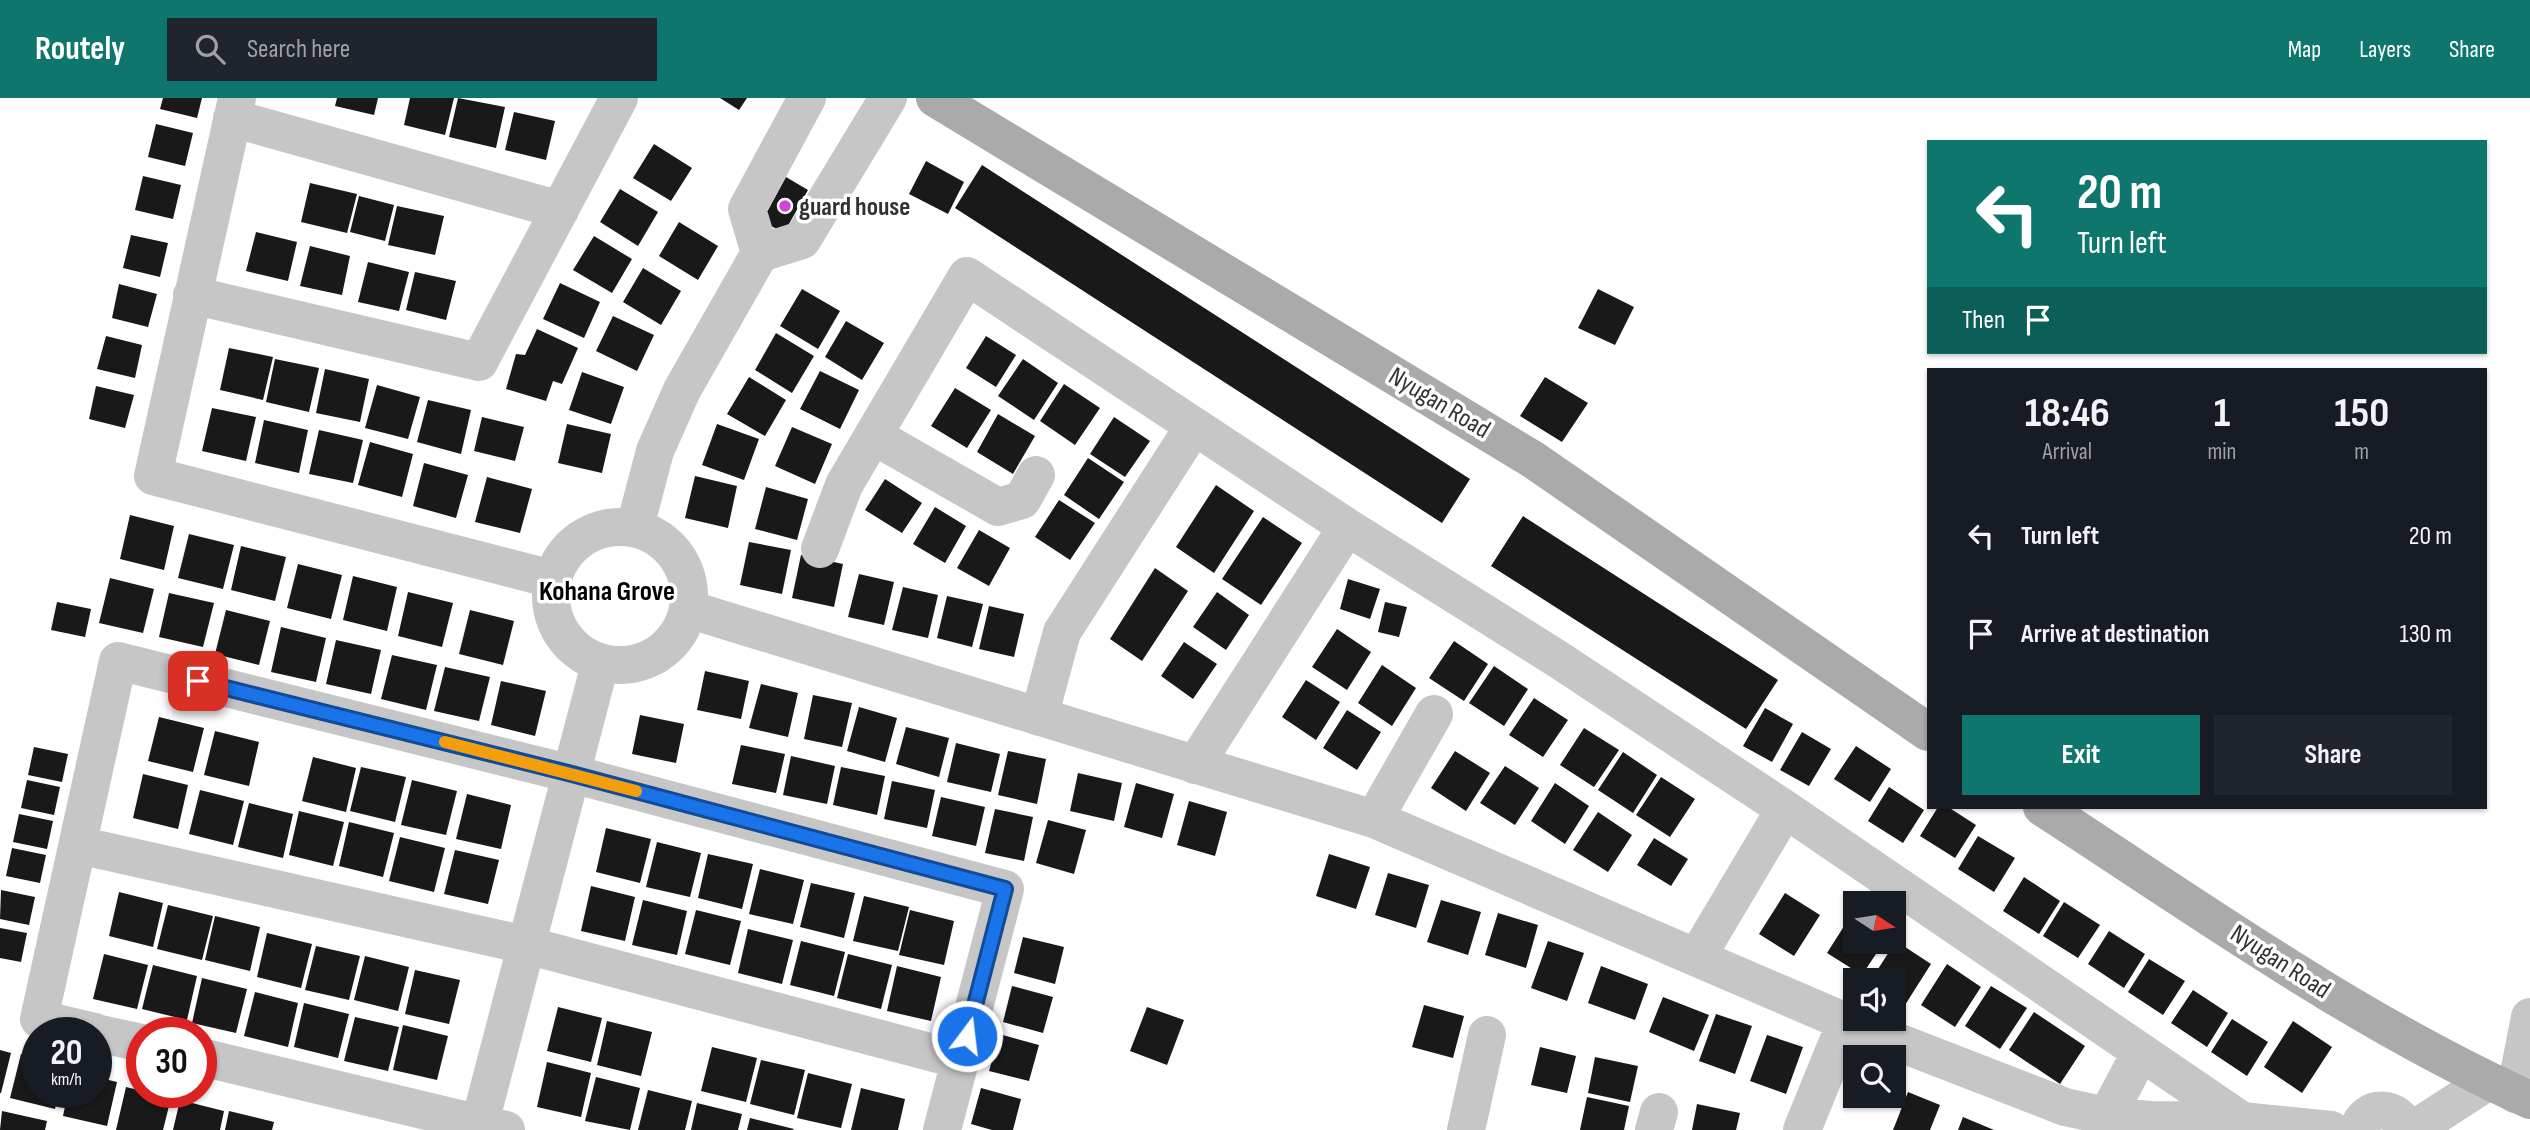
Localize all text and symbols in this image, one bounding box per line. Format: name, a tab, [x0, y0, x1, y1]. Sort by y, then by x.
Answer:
search box	[167, 18, 657, 81]
text: Routely	[35, 29, 125, 69]
icon: search	[191, 30, 229, 68]
text: Search here	[247, 34, 350, 65]
text: Map	[2288, 35, 2321, 64]
text: Layers	[2359, 35, 2411, 64]
text: Share	[2449, 35, 2495, 64]
text: 20 m	[2077, 164, 2162, 223]
icon: left	[1962, 168, 2053, 259]
place label: guard house	[799, 192, 910, 223]
marker: guard house	[777, 198, 793, 214]
text: Turn left	[2077, 224, 2167, 263]
icon: arrive	[2019, 301, 2057, 339]
text: Then	[1962, 305, 2005, 336]
street label: Nyugan Road	[1383, 361, 1496, 446]
text: 18:46	[2025, 388, 2110, 439]
text: 1	[2214, 388, 2230, 439]
text: 150	[2334, 388, 2389, 439]
text: Arrival	[2043, 438, 2092, 466]
text: min	[2208, 438, 2236, 466]
text: m	[2354, 438, 2369, 466]
icon: left	[1962, 517, 2000, 555]
text: Turn left	[2021, 521, 2099, 552]
text: 20 m	[2409, 521, 2452, 552]
district label: Kohana Grove	[539, 575, 675, 608]
icon: arrive	[1962, 615, 2000, 653]
text: Arrive at destination	[2021, 619, 2209, 650]
text: 130 m	[2400, 619, 2452, 650]
pin	[168, 651, 228, 711]
icon: arrive	[179, 662, 217, 700]
button: Exit	[1962, 715, 2200, 795]
button: Share	[2214, 715, 2452, 795]
north arrow	[1843, 891, 1906, 954]
map controls	[1843, 891, 1906, 1108]
street label: Nyugan Road	[2224, 919, 2336, 1006]
button: sound	[1843, 968, 1906, 1031]
position arrow	[930, 999, 1004, 1073]
speed limit sign: 30	[126, 1017, 217, 1108]
text: 20	[51, 1032, 83, 1075]
button: search	[1843, 1045, 1906, 1108]
text: km/h	[51, 1069, 82, 1090]

